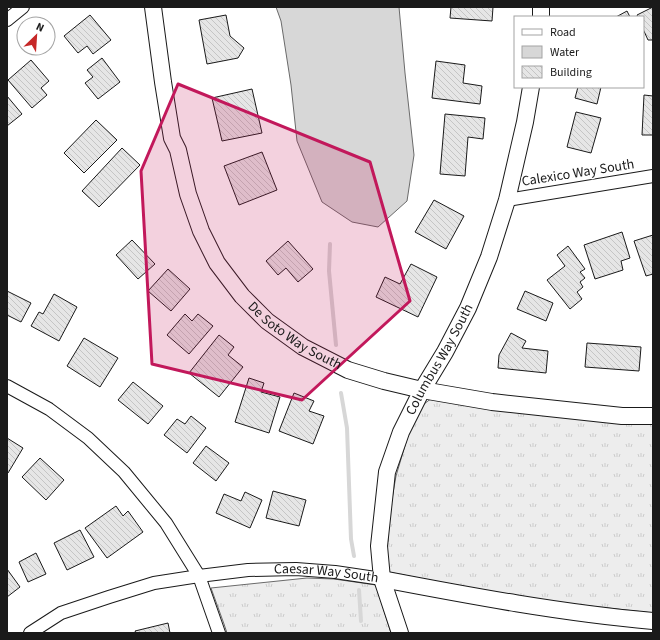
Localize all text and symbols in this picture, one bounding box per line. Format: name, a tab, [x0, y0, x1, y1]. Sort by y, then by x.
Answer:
north arrow	[16, 16, 56, 56]
legend	[514, 16, 644, 88]
text: N	[34, 19, 47, 36]
text: Road	[550, 24, 576, 41]
text: Water	[550, 44, 580, 61]
text: Building	[550, 64, 592, 81]
street label: Calexico Way South	[520, 154, 636, 192]
street label: De Soto Way South	[243, 297, 345, 375]
street label: Columbus Way South	[401, 300, 478, 419]
street label: Caesar Way South	[274, 559, 380, 588]

